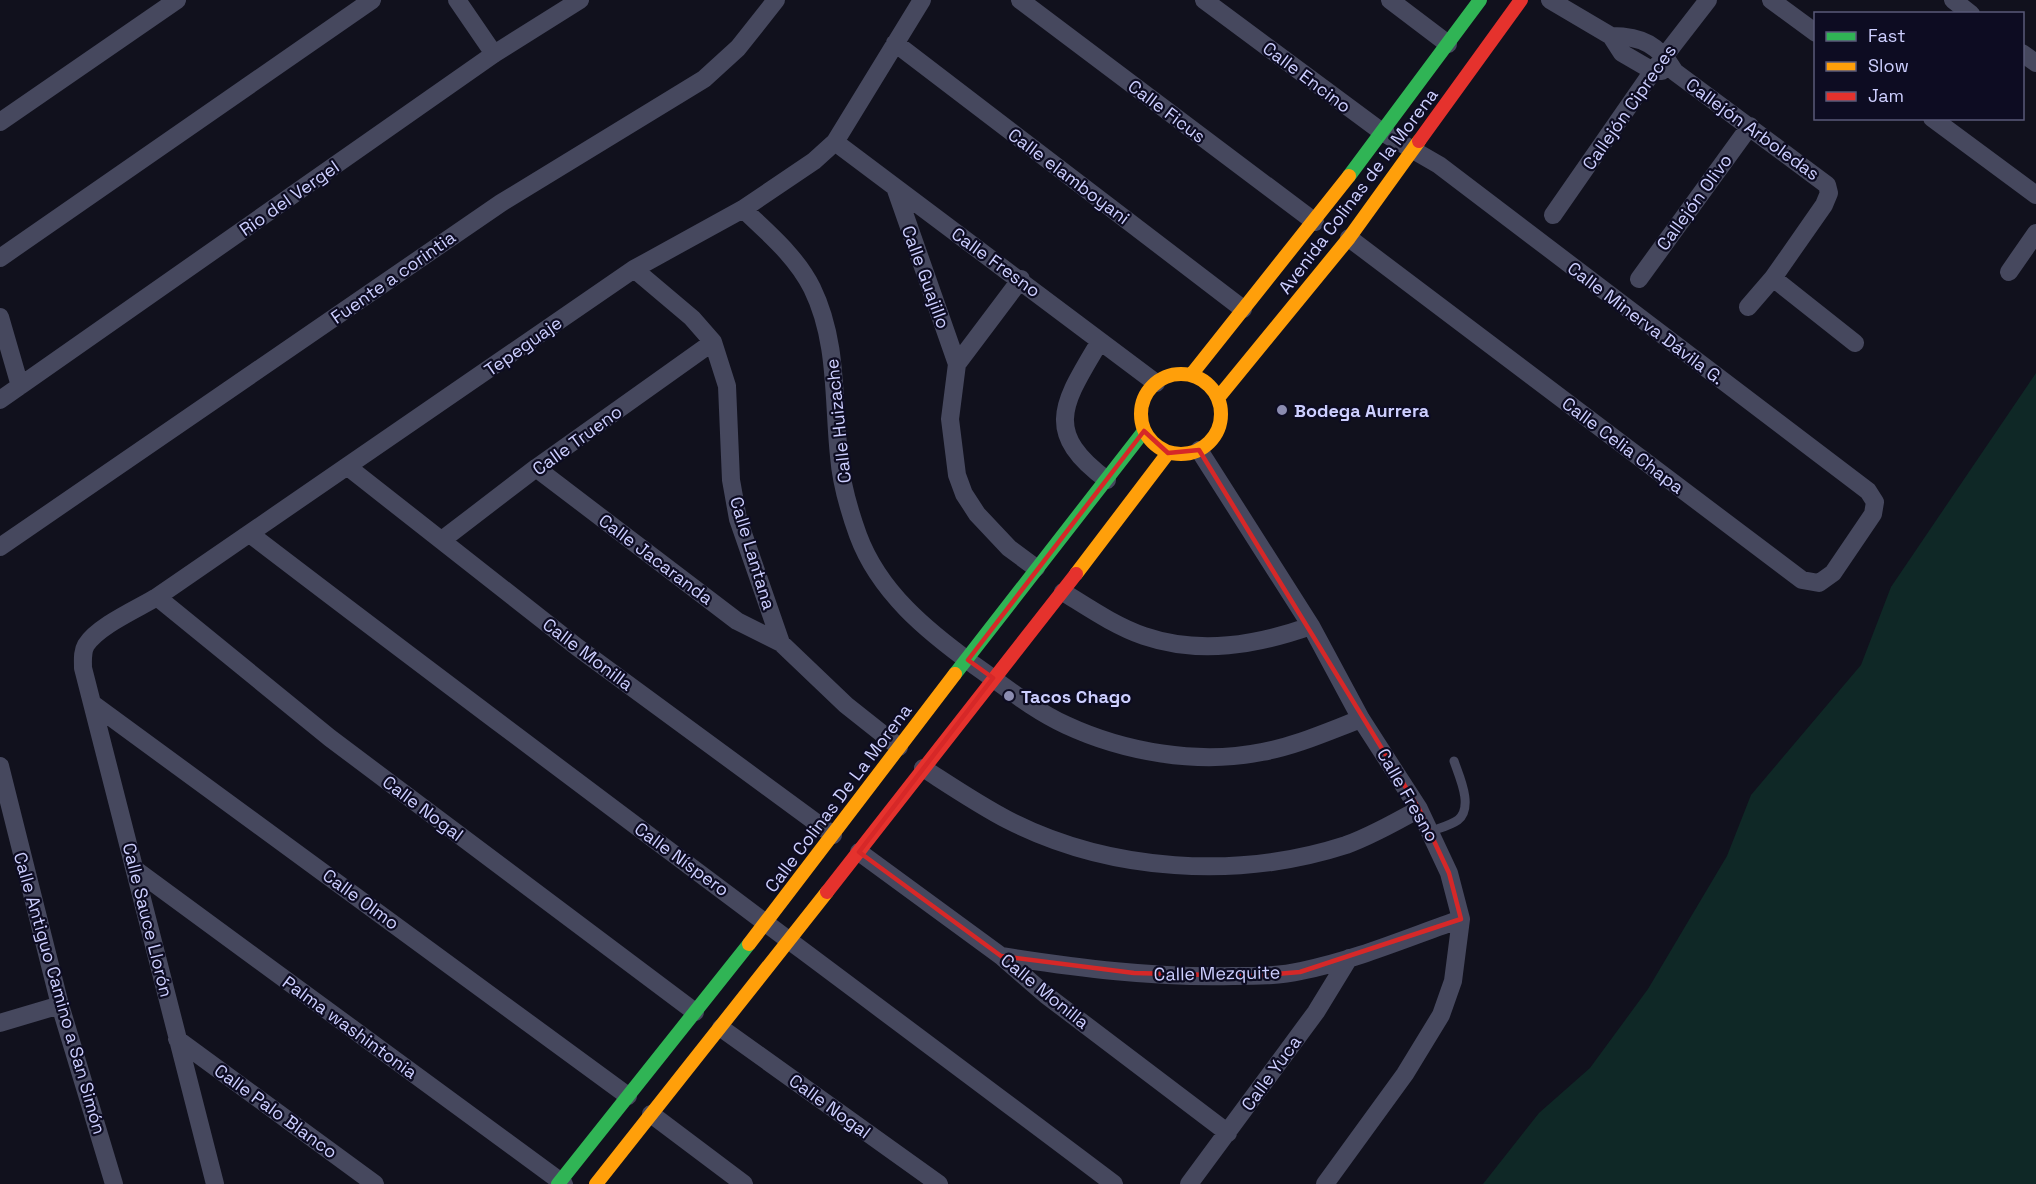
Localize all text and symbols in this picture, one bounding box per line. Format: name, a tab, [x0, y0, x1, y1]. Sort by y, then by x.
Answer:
legend	[1814, 12, 2024, 120]
text: Fast	[1868, 24, 1905, 47]
street label: Calle Encino	[1258, 36, 1356, 118]
street label: Callejón Cipreces	[1577, 40, 1681, 174]
text: Slow	[1868, 54, 1909, 77]
street label: Callejón Arboledas	[1682, 73, 1824, 185]
street label: Calle Ficus	[1124, 74, 1210, 148]
street label: Avenida Colinas de la Morena	[1273, 84, 1443, 298]
text: Jam	[1868, 84, 1904, 107]
street label: Calle elamboyani	[1004, 123, 1134, 229]
street label: Callejón Olivo	[1651, 149, 1737, 255]
street label: Rio del Vergel	[235, 155, 343, 241]
street label: Calle Guajillo	[897, 222, 955, 332]
street label: Calle Fresno	[947, 222, 1045, 302]
street label: Fuente a corintia	[326, 225, 460, 329]
street label: Calle Minerva Dávila G.	[1563, 256, 1729, 390]
street label: Tepeguaje	[480, 311, 566, 381]
street label: Calle Huizache	[820, 358, 856, 484]
street label: Calle Celia Chapa	[1557, 392, 1689, 498]
place label: Bodega Aurrera	[1294, 399, 1430, 422]
street label: Calle Trueno	[528, 400, 626, 480]
marker: Bodega Aurrera	[1275, 403, 1289, 417]
street label: Calle Lantana	[725, 494, 781, 612]
street label: Calle Jacaranda	[594, 509, 718, 609]
street label: Calle Monilla	[538, 613, 638, 695]
place label: Tacos Chago	[1021, 685, 1131, 708]
marker: Tacos Chago	[1002, 689, 1016, 703]
street label: Calle Colinas De La Morena	[760, 699, 916, 897]
street label: Calle Fresno	[1372, 744, 1444, 846]
street label: Calle Nogal	[378, 770, 468, 846]
street label: Calle Níspero	[630, 817, 734, 901]
street label: Calle Sauce Llorón	[118, 840, 178, 1000]
street label: Calle Antiguo Camino a San Simón	[9, 849, 111, 1137]
street label: Calle Olmo	[318, 864, 404, 934]
street label: Calle Monilla	[996, 948, 1094, 1034]
street label: Calle Mezquite	[1154, 960, 1280, 986]
street label: Palma washintonia	[278, 970, 422, 1084]
street label: Calle Yuca	[1236, 1031, 1306, 1115]
street label: Calle Palo Blanco	[210, 1059, 342, 1163]
street label: Calle Nogal	[785, 1069, 875, 1143]

